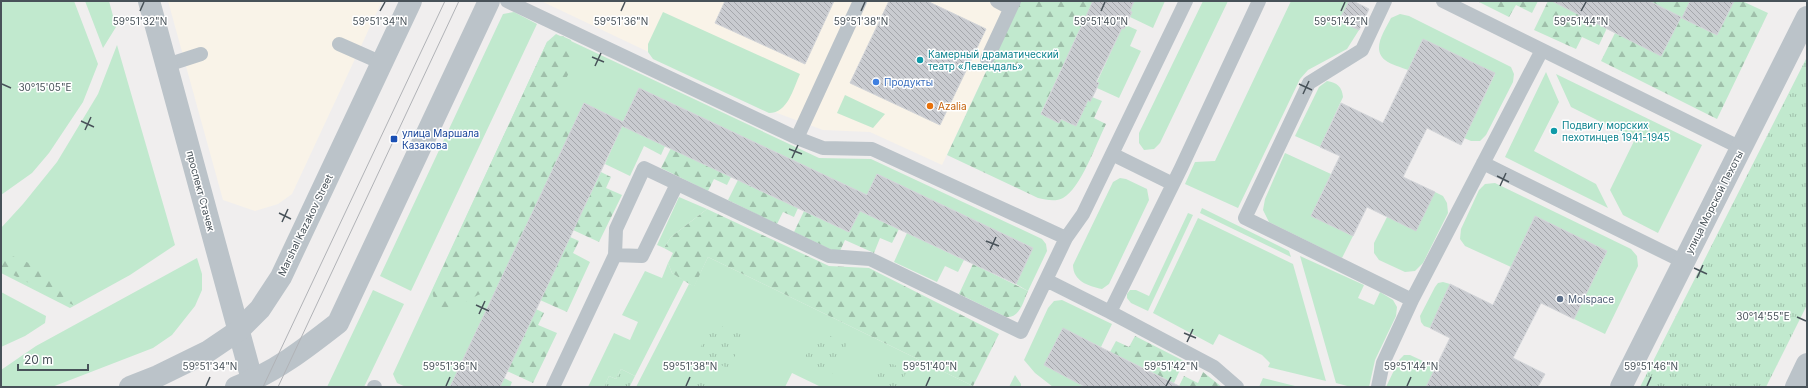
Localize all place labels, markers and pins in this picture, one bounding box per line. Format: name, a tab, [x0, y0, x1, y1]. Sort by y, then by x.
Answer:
place label: Камерный драматический театр «Левендаль»	[928, 48, 1059, 72]
marker: Камерный драматический театр «Левендаль»	[915, 55, 925, 65]
place label: Продукты	[884, 76, 933, 88]
marker: Продукты	[871, 77, 881, 87]
place label: Azalia	[938, 100, 967, 112]
marker: Azalia	[925, 101, 935, 111]
place label: Подвигу морских пехотинцев 1941-1945	[1562, 119, 1670, 143]
marker: Подвигу морских пехотинцев 1941-1945	[1549, 126, 1559, 136]
place label: улица Маршала Казакова	[402, 127, 479, 151]
marker: улица Маршала Казакова	[389, 134, 399, 144]
place label: Molspace	[1568, 293, 1614, 305]
marker: Molspace	[1555, 294, 1565, 304]

